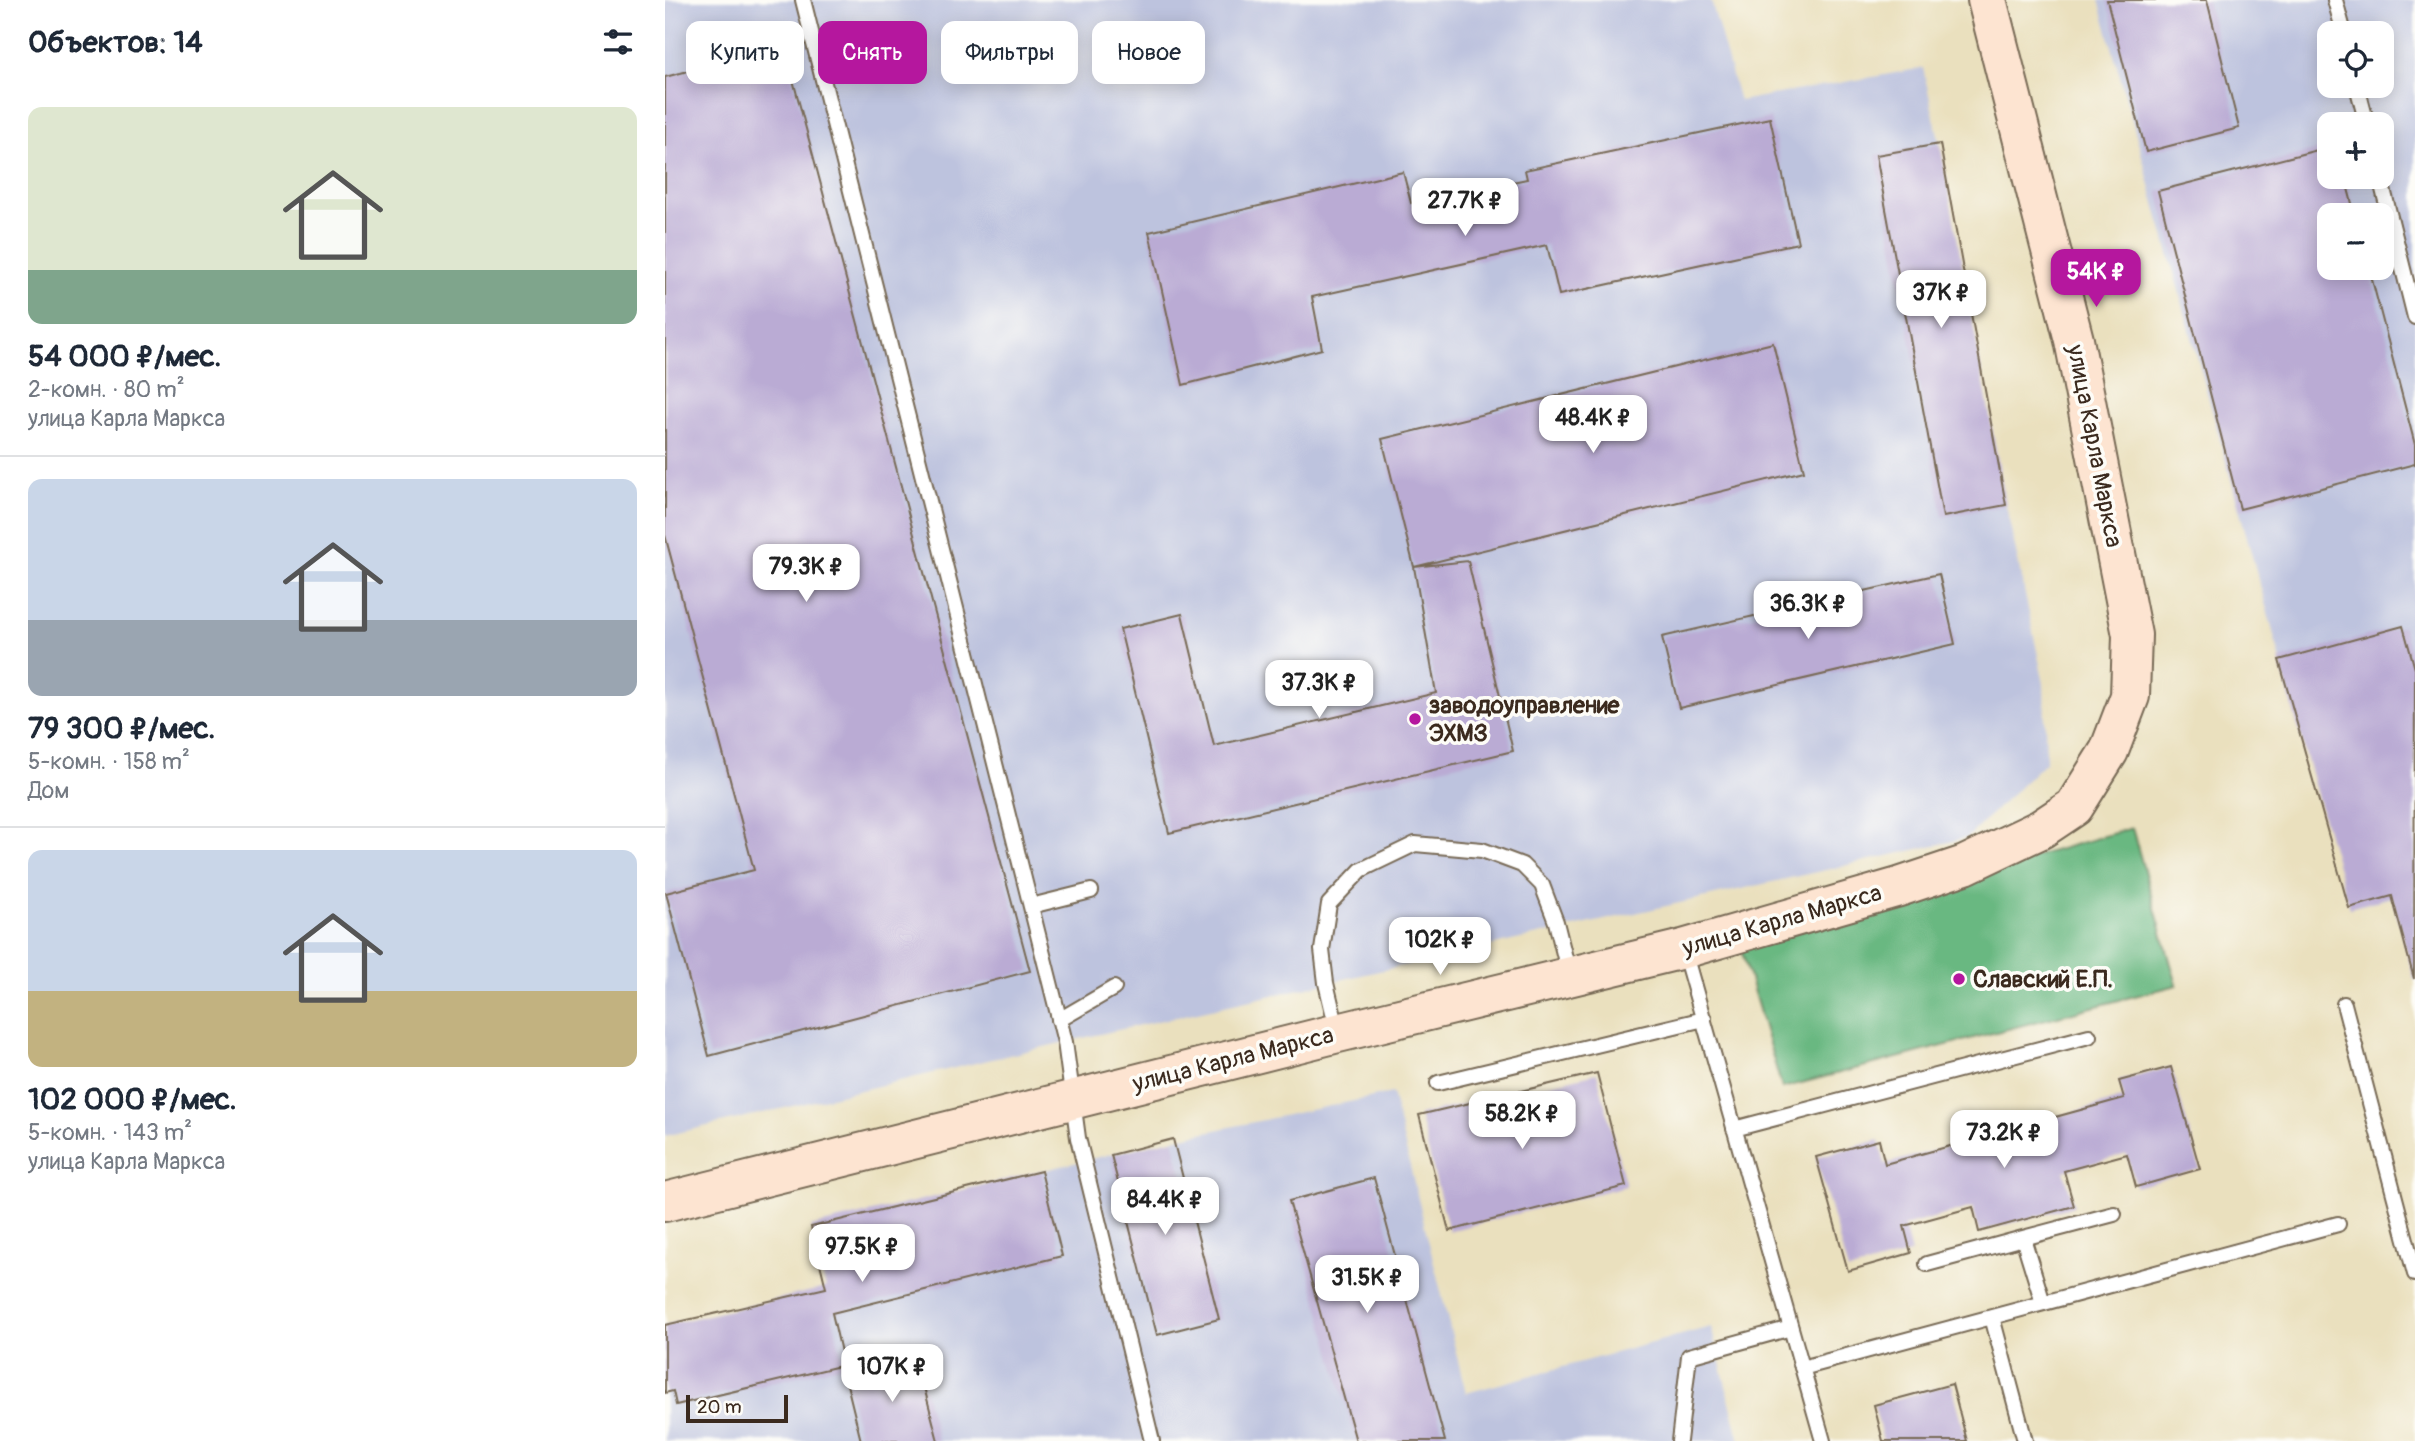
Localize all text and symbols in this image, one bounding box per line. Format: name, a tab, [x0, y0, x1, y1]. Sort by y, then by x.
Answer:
chip: Купить	[686, 21, 804, 84]
chip: Снять	[818, 21, 927, 84]
chip: Фильтры	[941, 21, 1078, 84]
chip: Новое	[1092, 21, 1205, 84]
map controls	[2317, 21, 2394, 280]
button: locate	[2317, 21, 2394, 98]
icon: filters	[599, 23, 637, 61]
text: Объектов: 14	[28, 24, 203, 61]
button: +	[2317, 112, 2394, 189]
icon: home	[270, 152, 396, 278]
pin: 27.7K ₽	[1400, 178, 1530, 238]
text: 27.7K ₽	[1428, 186, 1502, 215]
button: −	[2317, 203, 2394, 280]
pin: 54K ₽	[2047, 250, 2145, 309]
text: 54K ₽	[2067, 257, 2125, 286]
pin: 37K ₽	[1892, 270, 1990, 330]
text: 37K ₽	[1912, 278, 1970, 307]
text: 54 000 ₽/мес.	[28, 338, 221, 375]
street label: улица Карла Маркса	[2060, 341, 2128, 550]
text: 2-комн. · 80 m²	[28, 375, 185, 404]
pin: 48.4K ₽	[1528, 396, 1658, 455]
text: 48.4K ₽	[1555, 403, 1631, 432]
text: улица Карла Маркса	[28, 404, 225, 433]
icon: home	[270, 524, 396, 650]
pin: 79.3K ₽	[741, 544, 871, 604]
text: 79.3K ₽	[769, 552, 843, 581]
pin: 36.3K ₽	[1743, 582, 1873, 641]
text: 36.3K ₽	[1770, 589, 1846, 618]
pin: 37.3K ₽	[1254, 660, 1384, 720]
text: 37.3K ₽	[1281, 668, 1357, 697]
place label: заводоуправление ЭХМЗ	[1429, 691, 1621, 748]
text: 79 300 ₽/мес.	[28, 710, 215, 747]
marker: заводоуправление ЭХМЗ	[1407, 711, 1423, 727]
text: 5-комн. · 158 m²	[28, 747, 190, 776]
text: Дом	[28, 776, 69, 805]
street label: улица Карла Маркса	[1678, 878, 1885, 963]
icon: home	[270, 895, 396, 1021]
pin: 102K ₽	[1383, 918, 1497, 977]
text: 102K ₽	[1405, 925, 1475, 954]
place label: Славский Е.П.	[1973, 965, 2113, 994]
marker: Славский Е.П.	[1951, 971, 1967, 987]
street label: улица Карла Маркса	[1129, 1021, 1336, 1099]
text: 102 000 ₽/мес.	[28, 1081, 237, 1118]
pin: 58.2K ₽	[1457, 1092, 1587, 1151]
text: 58.2K ₽	[1485, 1099, 1559, 1128]
pin: 73.2K ₽	[1939, 1110, 2069, 1170]
text: 5-комн. · 143 m²	[28, 1118, 192, 1147]
text: 73.2K ₽	[1966, 1118, 2042, 1147]
text: улица Карла Маркса	[28, 1147, 225, 1176]
pin: 84.4K ₽	[1100, 1178, 1230, 1237]
text: 84.4K ₽	[1127, 1185, 1203, 1214]
pin: 97.5K ₽	[797, 1224, 927, 1284]
text: 97.5K ₽	[825, 1232, 899, 1261]
pin: 31.5K ₽	[1302, 1256, 1432, 1315]
text: 31.5K ₽	[1331, 1263, 1403, 1292]
pin: 107K ₽	[835, 1344, 949, 1404]
text: 107K ₽	[857, 1352, 927, 1381]
scale bar	[686, 1392, 787, 1424]
text: 20 m	[697, 1395, 742, 1419]

